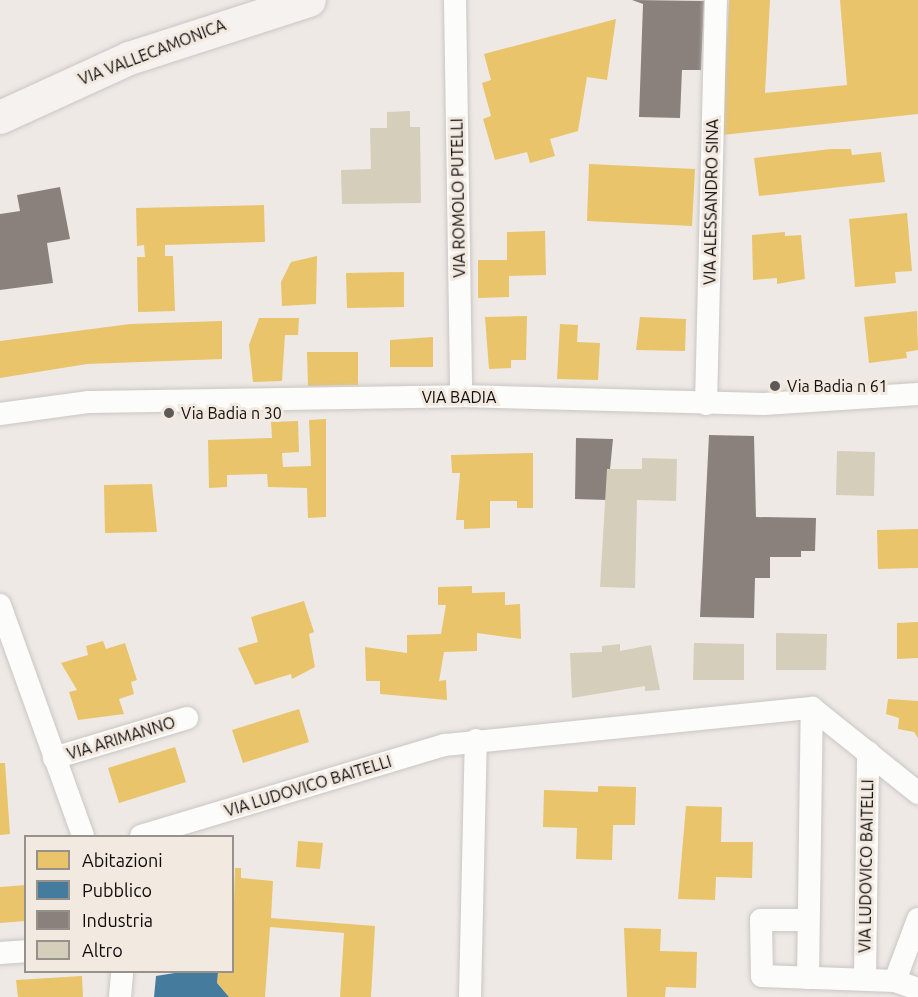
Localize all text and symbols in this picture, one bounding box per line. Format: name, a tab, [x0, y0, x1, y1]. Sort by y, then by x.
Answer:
street label: VIA VALLECAMONICA	[76, 15, 228, 89]
street label: VIA ROMOLO PUTELLI	[447, 118, 469, 278]
street label: VIA ALESSANDRO SINA	[700, 119, 722, 285]
place label: Via Badia n 61	[787, 376, 888, 396]
marker: Via Badia n 61	[768, 379, 782, 393]
street label: VIA BADIA	[422, 387, 496, 407]
place label: Via Badia n 30	[181, 403, 282, 423]
marker: Via Badia n 30	[162, 406, 176, 420]
street label: VIA ARIMANNO	[64, 712, 178, 764]
street label: VIA LUDOVICO BAITELLI	[222, 751, 394, 821]
street label: VIA LUDOVICO BAITELLI	[855, 779, 877, 953]
legend	[24, 835, 234, 973]
text: Abitazioni	[82, 850, 163, 870]
text: Pubblico	[82, 880, 152, 900]
text: Industria	[82, 910, 153, 930]
text: Altro	[82, 940, 123, 960]

